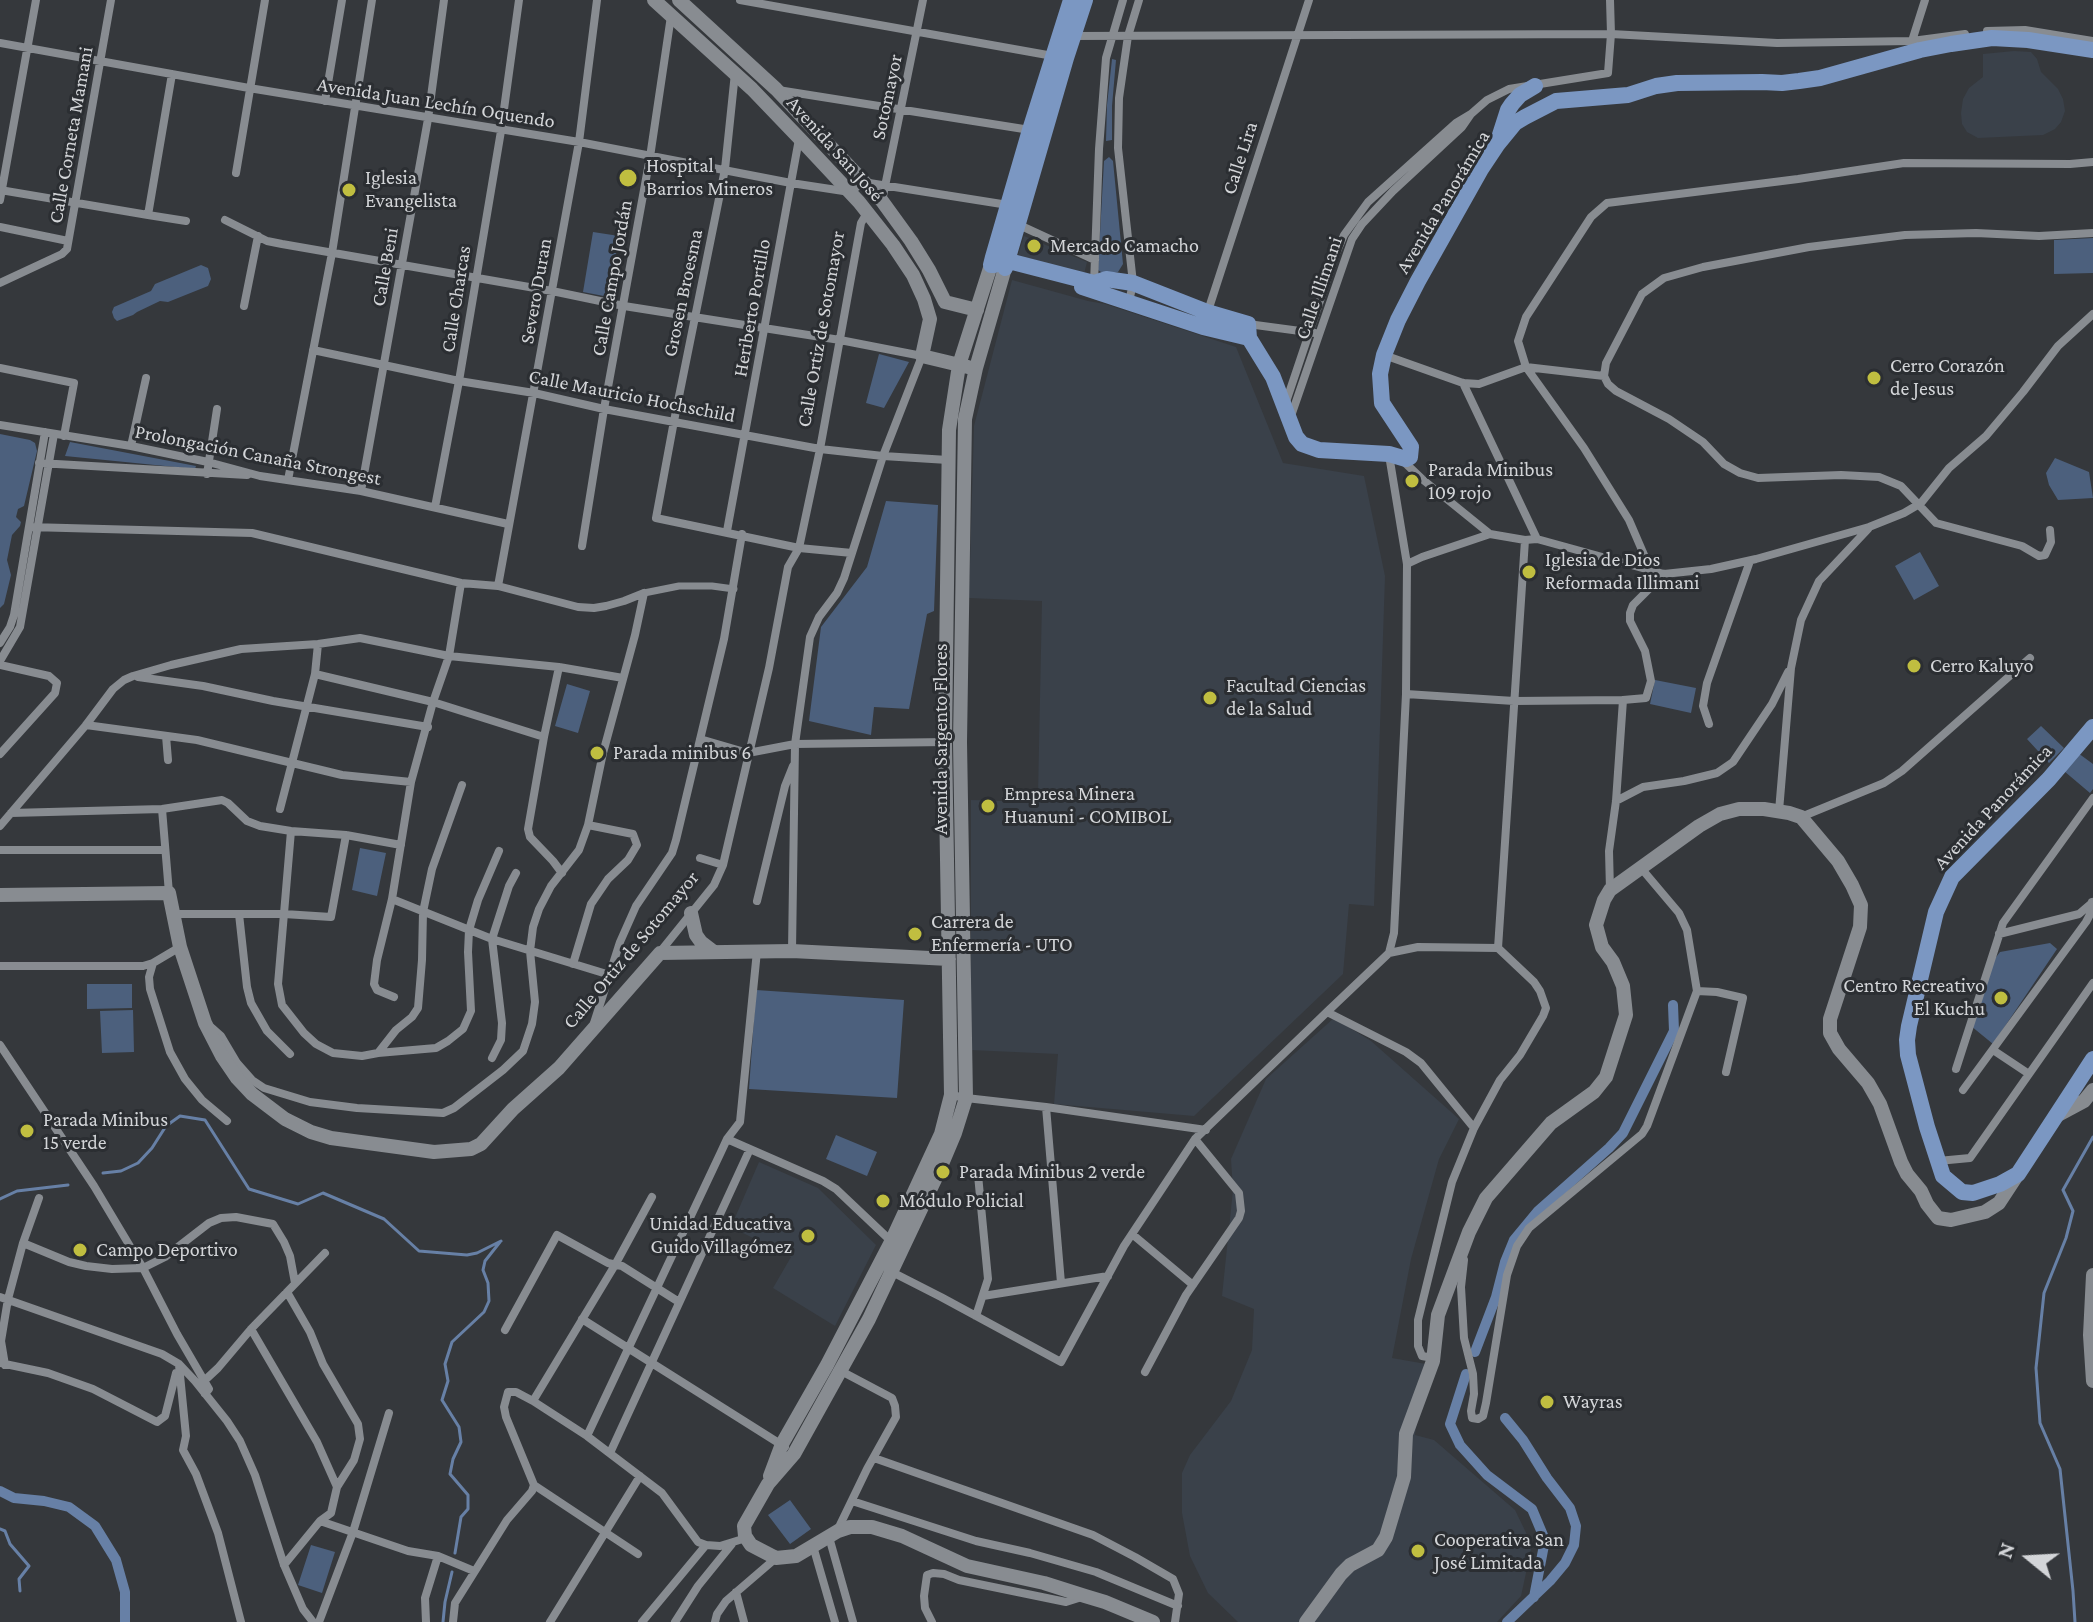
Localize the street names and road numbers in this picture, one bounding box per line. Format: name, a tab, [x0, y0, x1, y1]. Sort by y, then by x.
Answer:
street label: Calle Corneta Mamani	[44, 45, 98, 225]
street label: Sotomayor	[866, 52, 908, 142]
street label: Avenida Juan Lechín Oquendo	[315, 72, 557, 134]
street label: Avenida San José	[781, 91, 889, 207]
street label: Calle Lira	[1217, 119, 1263, 197]
street label: Avenida Panorámica	[1391, 126, 1495, 278]
street label: Calle Campo Jordán	[586, 198, 638, 358]
street label: Calle Beni	[366, 226, 404, 308]
street label: Grosen Broesma	[658, 227, 708, 359]
street label: Calle Ortiz de Sotomayor	[792, 229, 850, 429]
street label: Calle Illimani	[1290, 233, 1348, 343]
street label: Severo Duran	[515, 236, 557, 346]
street label: Heriberto Portillo	[728, 237, 776, 379]
street label: Calle Charcas	[436, 244, 476, 354]
street label: Calle Mauricio Hochschild	[527, 364, 737, 428]
street label: Prolongación Canaña Strongest	[133, 419, 383, 491]
street label: Avenida Sargento Flores	[929, 643, 953, 835]
street label: Avenida Panorámica	[1929, 739, 2057, 875]
street label: Calle Ortiz de Sotomayor	[558, 866, 704, 1034]

